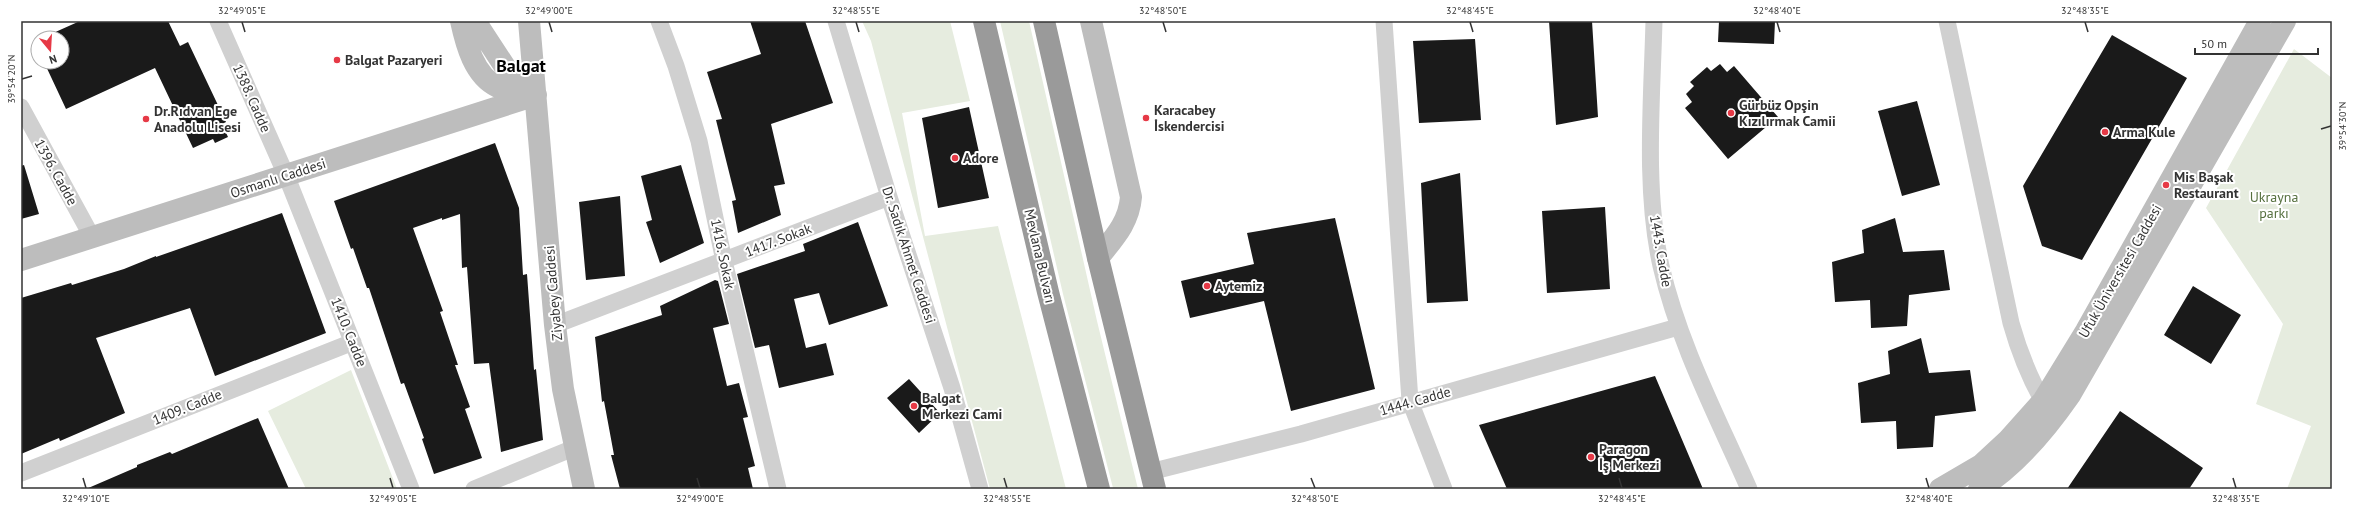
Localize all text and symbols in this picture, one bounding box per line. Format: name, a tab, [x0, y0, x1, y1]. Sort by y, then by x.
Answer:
text: 32°49'05"E	[218, 4, 266, 17]
text: 32°49'00"E	[525, 4, 573, 17]
text: 32°48'55"E	[832, 4, 880, 17]
text: 32°48'50"E	[1139, 4, 1187, 17]
text: 32°48'45"E	[1446, 4, 1494, 17]
text: 32°48'40"E	[1753, 4, 1801, 17]
text: 32°48'35"E	[2061, 4, 2109, 17]
north arrow	[30, 30, 70, 70]
scale bar	[2195, 30, 2318, 56]
text: 50 m	[2201, 36, 2227, 51]
place label: Balgat Pazaryeri	[345, 51, 443, 69]
text: N	[47, 52, 59, 67]
text: 39°54'20"N	[5, 54, 18, 104]
district label: Balgat	[496, 54, 547, 77]
marker: Balgat Pazaryeri	[332, 55, 342, 65]
street label: 1388. Cadde	[229, 61, 275, 135]
place label: Gürbüz Opşin Kızılırmak Camii	[1739, 96, 1836, 130]
place label: Karacabey İskendercisi	[1154, 101, 1225, 135]
text: 39°54'30"N	[2336, 101, 2349, 151]
place label: Dr.Rıdvan Ege Anadolu Lisesi	[154, 102, 241, 136]
marker: Gürbüz Opşin Kızılırmak Camii	[1726, 108, 1736, 118]
marker: Karacabey İskendercisi	[1141, 113, 1151, 123]
marker: Dr.Rıdvan Ege Anadolu Lisesi	[141, 114, 151, 124]
place label: Arma Kule	[2113, 123, 2175, 141]
marker: Arma Kule	[2100, 127, 2110, 137]
street label: 1396. Cadde	[30, 136, 82, 208]
place label: Adore	[963, 149, 999, 167]
marker: Adore	[950, 153, 960, 163]
street label: Osmanlı Caddesi	[228, 154, 328, 202]
place label: Mis Başak Restaurant	[2174, 168, 2239, 202]
marker: Mis Başak Restaurant	[2161, 180, 2171, 190]
street label: Dr. Sadık Ahmet Caddesi	[878, 184, 940, 326]
park label: Ukrayna parkı	[2250, 188, 2298, 222]
street label: Ufuk Üniversitesi Caddesi	[2074, 201, 2166, 341]
street label: Mevlana Bulvarı	[1020, 207, 1060, 305]
street label: 1443. Cadde	[1646, 213, 1676, 289]
street label: 1416. Sokak	[707, 217, 739, 291]
street label: 1417. Sokak	[742, 219, 814, 261]
street label: Ziyabey Caddesi	[540, 245, 566, 341]
place label: Aytemiz	[1215, 277, 1263, 295]
marker: Aytemiz	[1202, 281, 1212, 291]
street label: 1410. Cadde	[327, 295, 371, 369]
street label: 1444. Cadde	[1377, 382, 1453, 420]
street label: 1409. Cadde	[150, 385, 224, 429]
place label: Balgat Merkezi Cami	[922, 389, 1002, 423]
marker: Balgat Merkezi Cami	[909, 401, 919, 411]
place label: Paragon İş Merkezi	[1599, 440, 1660, 474]
marker: Paragon İş Merkezi	[1586, 452, 1596, 462]
text: 32°49'10"E	[62, 492, 110, 505]
text: 32°49'05"E	[369, 492, 417, 505]
text: 32°49'00"E	[676, 492, 724, 505]
text: 32°48'55"E	[983, 492, 1031, 505]
text: 32°48'50"E	[1291, 492, 1339, 505]
text: 32°48'45"E	[1598, 492, 1646, 505]
text: 32°48'40"E	[1905, 492, 1953, 505]
text: 32°48'35"E	[2212, 492, 2260, 505]

